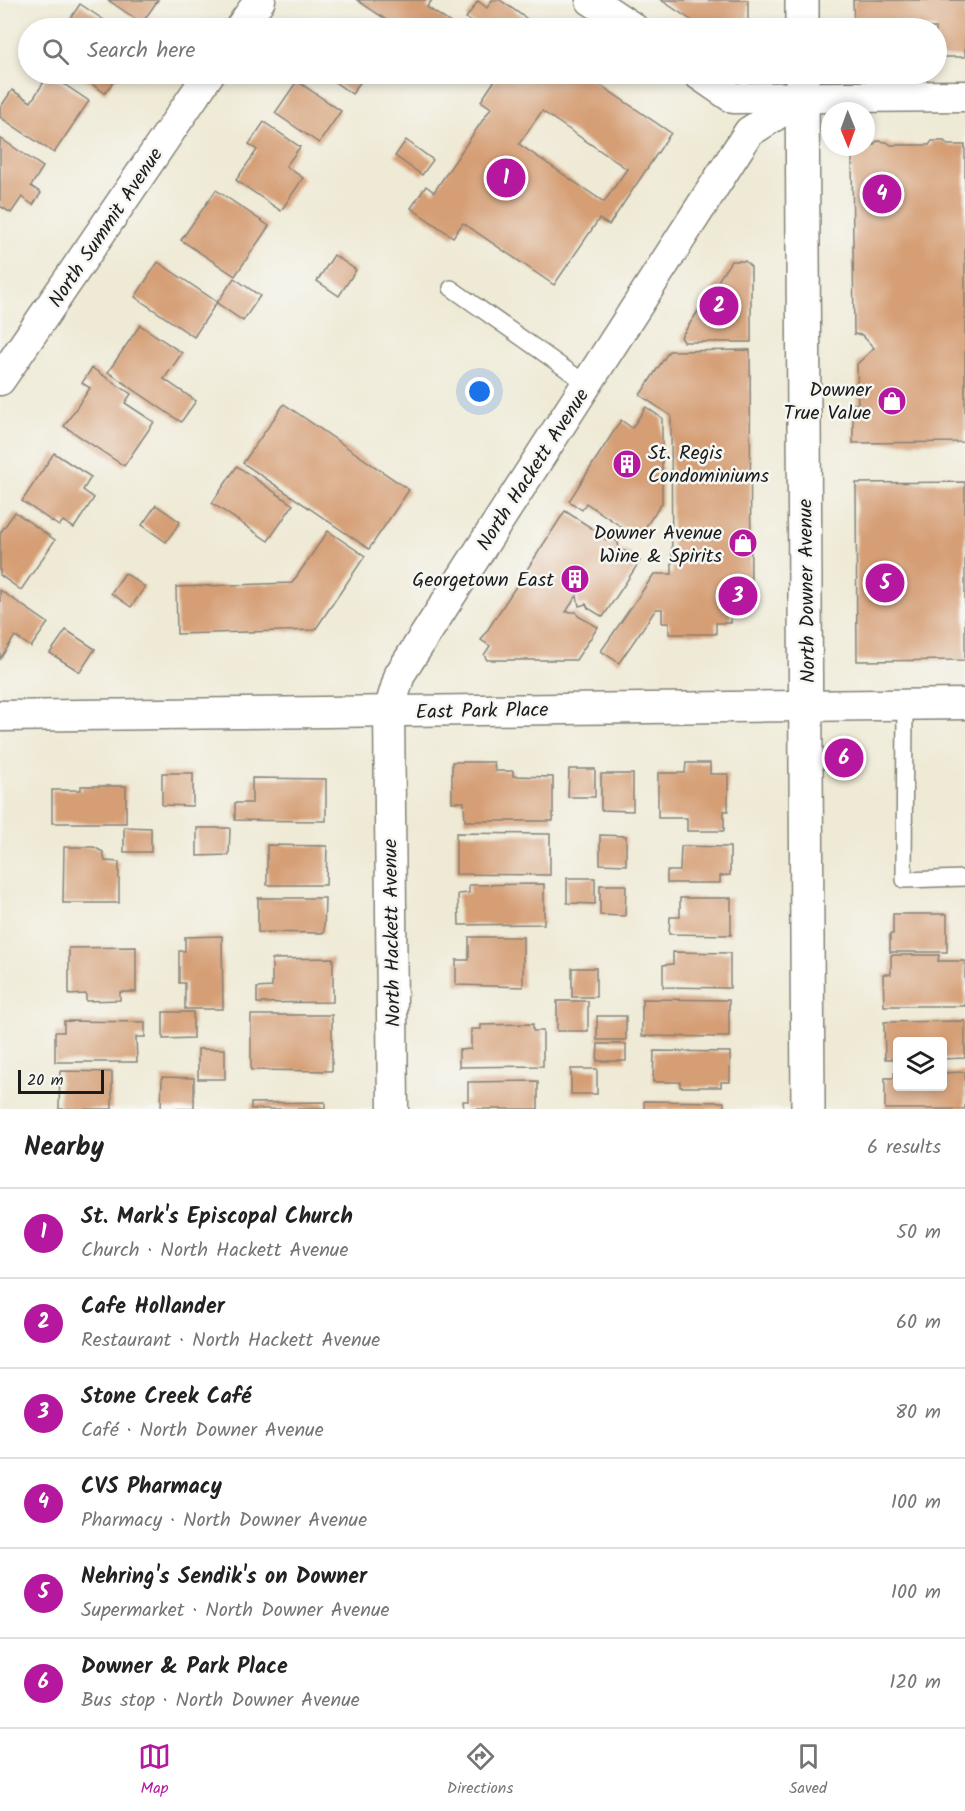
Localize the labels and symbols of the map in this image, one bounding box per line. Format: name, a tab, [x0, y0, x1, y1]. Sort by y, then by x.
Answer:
north arrow	[821, 102, 875, 156]
street label: North Summit Avenue	[41, 142, 172, 315]
pin: 1	[486, 156, 526, 201]
pin: 4	[862, 172, 902, 216]
pin: 2	[700, 284, 738, 328]
place label: Downer True Value	[784, 375, 872, 430]
your location	[465, 377, 494, 406]
street label: North Hackett Avenue	[469, 382, 598, 558]
shop icon: Downer True Value	[876, 385, 908, 417]
place label: St. Regis Condominiums	[648, 438, 769, 493]
building icon: St. Regis Condominiums	[611, 448, 643, 480]
street label: North Downer Avenue	[790, 499, 826, 683]
place label: Downer Avenue Wine & Spirits	[593, 518, 722, 573]
shop icon: Downer Avenue Wine & Spirits	[727, 527, 759, 559]
pin: 5	[866, 560, 904, 606]
building icon: Georgetown East	[559, 563, 591, 595]
place label: Georgetown East	[412, 565, 554, 597]
pin: 3	[718, 574, 758, 618]
street label: East Park Place	[415, 695, 549, 729]
pin: 6	[824, 736, 864, 780]
street label: North Hackett Avenue	[375, 839, 411, 1027]
scale bar	[18, 1067, 104, 1094]

